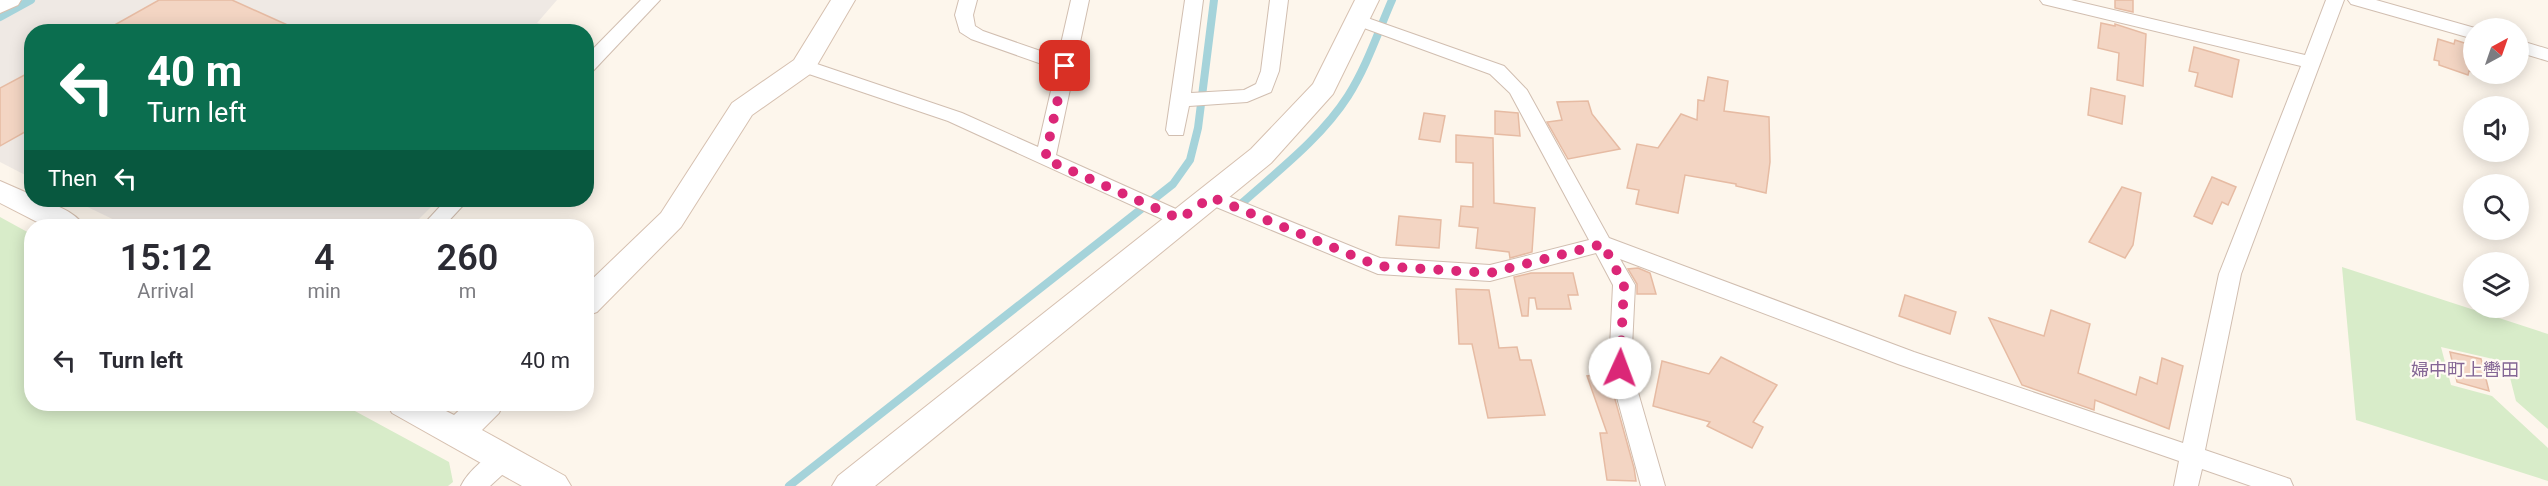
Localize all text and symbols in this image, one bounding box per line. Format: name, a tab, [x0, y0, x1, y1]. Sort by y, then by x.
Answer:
north arrow	[2463, 18, 2529, 84]
map controls	[2463, 18, 2529, 318]
pin	[1039, 40, 1090, 91]
text: 40 m	[147, 47, 242, 96]
icon: left	[48, 48, 126, 126]
icon: arrive	[1048, 49, 1081, 82]
button: sound	[2463, 96, 2529, 162]
text: Turn left	[147, 97, 247, 129]
icon: left	[109, 162, 142, 195]
text: Then	[48, 166, 97, 191]
button: search	[2463, 174, 2529, 240]
text: 15:12	[120, 237, 212, 279]
text: 4	[314, 237, 334, 279]
text: 260	[437, 237, 498, 279]
button: layers	[2463, 252, 2529, 318]
text: Arrival	[137, 279, 194, 303]
text: min	[307, 279, 341, 303]
text: m	[459, 279, 476, 303]
position arrow	[1588, 336, 1652, 400]
icon: left	[48, 344, 81, 377]
text: Turn left	[99, 348, 183, 373]
text: 40 m	[521, 348, 570, 373]
district label: 婦中町上轡田	[2411, 359, 2519, 380]

